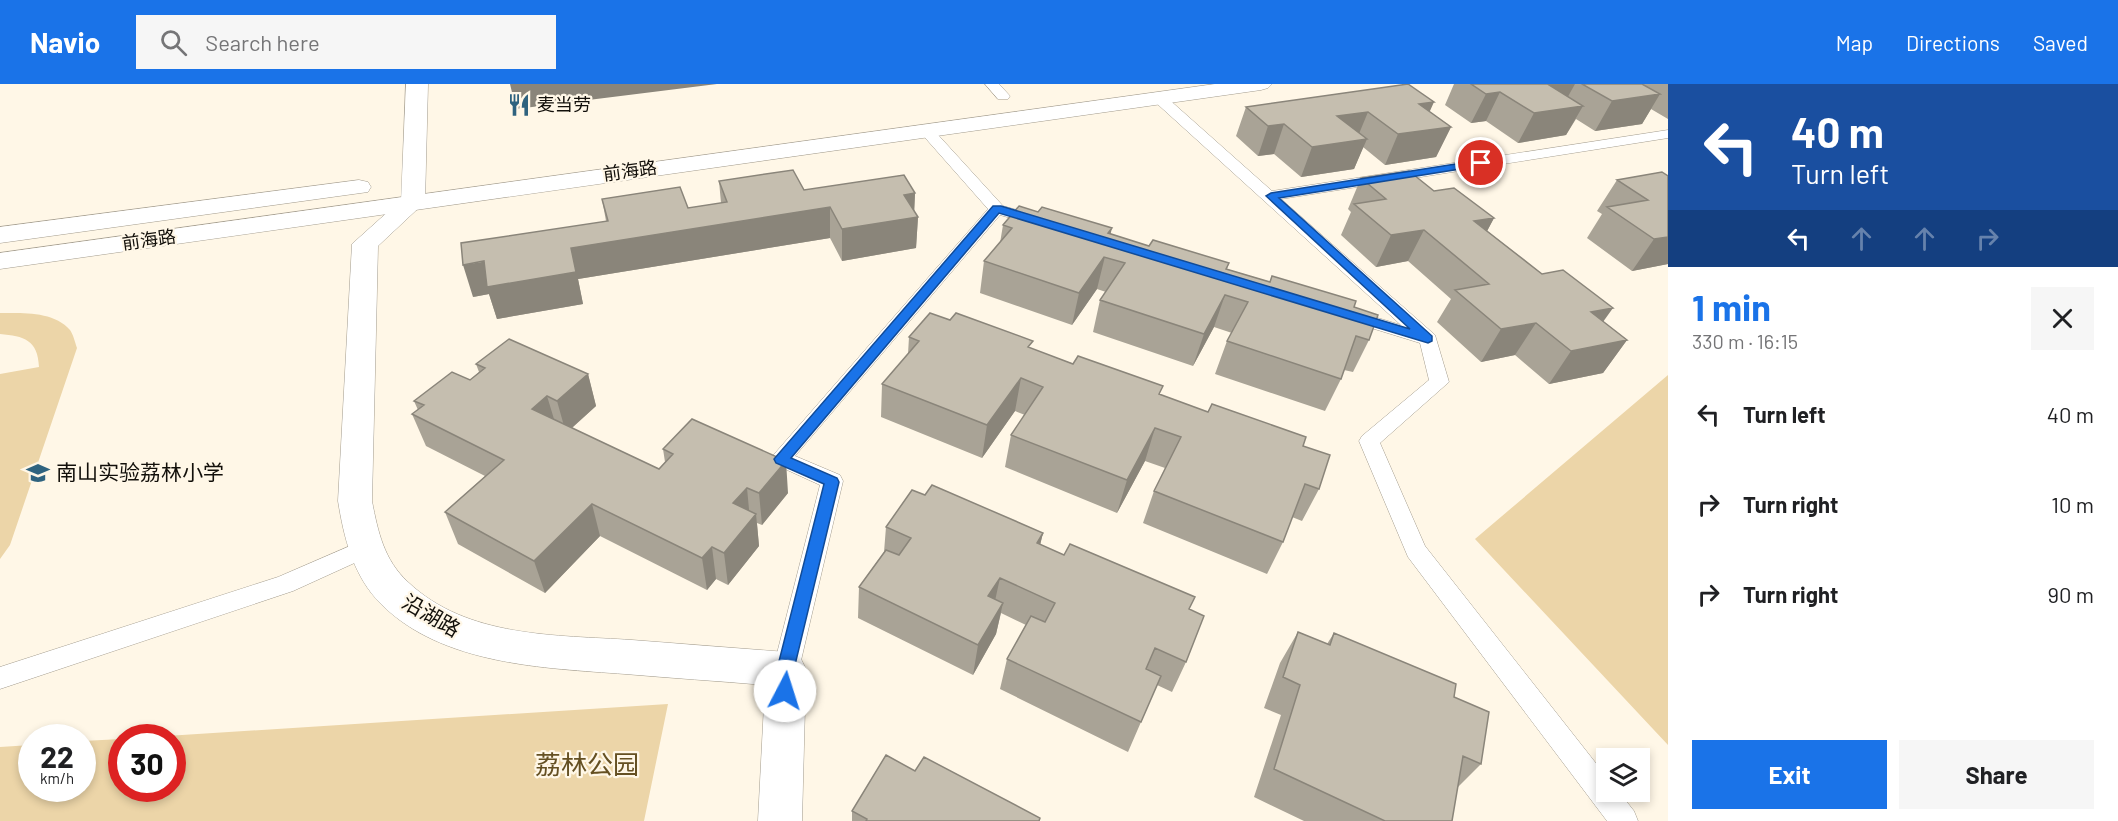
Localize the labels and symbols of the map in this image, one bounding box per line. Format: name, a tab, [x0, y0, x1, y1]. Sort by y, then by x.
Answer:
restaurant icon: 麦当劳	[506, 92, 532, 118]
place label: 麦当劳	[537, 93, 591, 115]
pin	[1455, 137, 1506, 188]
street label: 前海路	[602, 155, 658, 185]
street label: 前海路	[121, 224, 177, 254]
place label: 南山实验荔林小学	[56, 459, 224, 484]
school or university icon: 南山实验荔林小学	[25, 460, 51, 486]
street label: 沿湖路	[398, 588, 465, 641]
position arrow	[753, 659, 817, 723]
speed limit sign: 30	[108, 724, 186, 802]
park label: 荔林公园	[535, 748, 639, 779]

